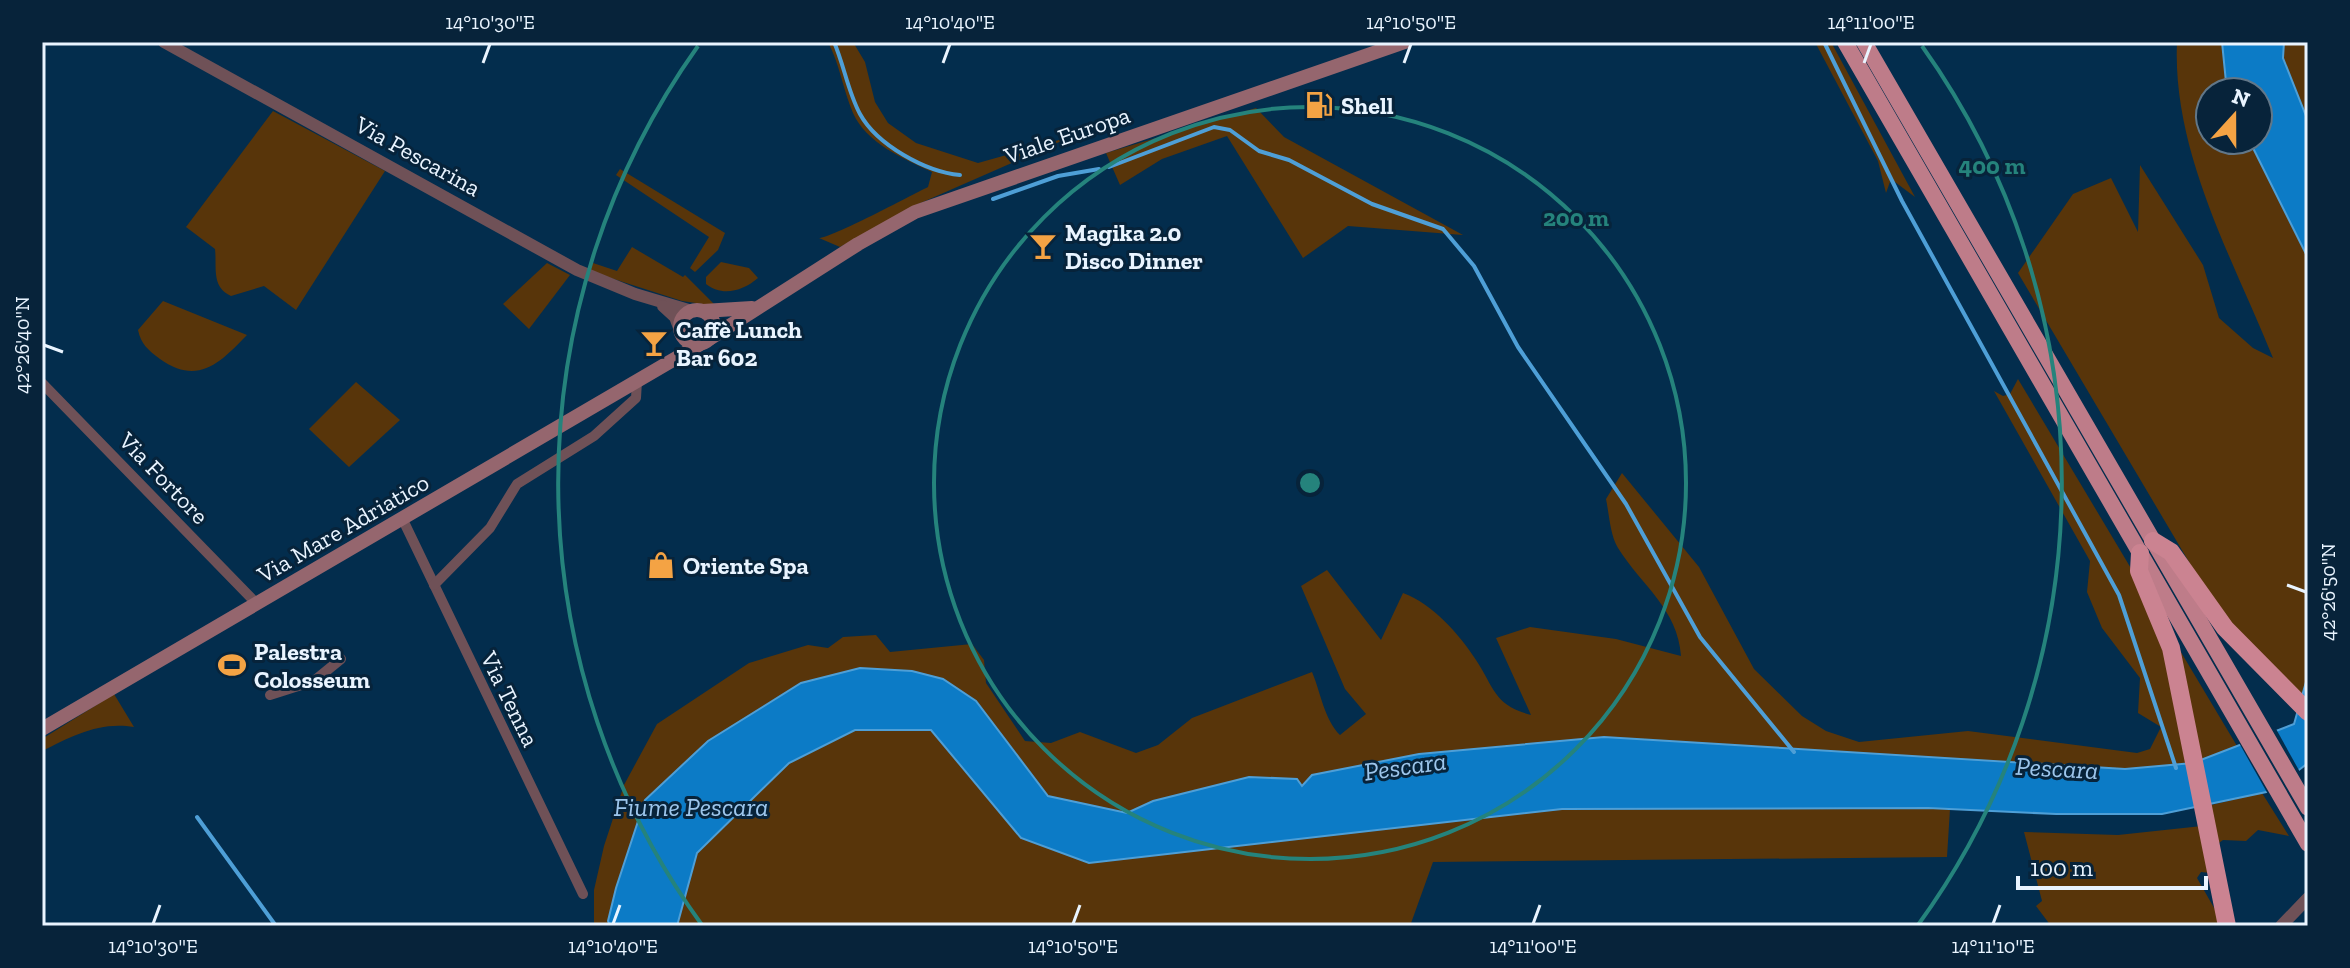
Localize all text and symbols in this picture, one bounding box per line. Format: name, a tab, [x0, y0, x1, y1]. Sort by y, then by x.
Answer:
text: 14°10'30"E	[445, 10, 535, 34]
text: 14°10'40"E	[905, 10, 995, 34]
text: 14°10'50"E	[1366, 10, 1456, 34]
text: 14°11'00"E	[1828, 10, 1914, 34]
north arrow	[2194, 76, 2274, 156]
text: N	[2228, 82, 2254, 113]
fuel station icon: Shell	[1304, 90, 1334, 120]
place label: Shell	[1341, 91, 1394, 120]
street label: Viale Europa	[999, 100, 1134, 170]
street label: Via Pescarina	[349, 109, 486, 202]
text: 400 m	[1959, 151, 2025, 180]
text: 200 m	[1543, 203, 1609, 232]
place label: Magika 2.0 Disco Dinner	[1065, 218, 1203, 275]
bar icon: Magika 2.0 Disco Dinner	[1028, 231, 1058, 261]
text: 42°26'40"N	[10, 296, 34, 394]
place label: Caffè Lunch Bar 602	[676, 315, 802, 372]
bar icon: Caffè Lunch Bar 602	[639, 328, 669, 358]
street label: Via Fortore	[112, 425, 215, 530]
street label: Via Mare Adriatico	[251, 467, 434, 589]
centre of rings	[1296, 469, 1324, 497]
text: 42°26'50"N	[2316, 543, 2340, 641]
shop icon: Oriente Spa	[646, 550, 676, 580]
place label: Oriente Spa	[683, 551, 809, 580]
place label: Palestra Colosseum	[254, 637, 370, 694]
street label: Via Tenna	[474, 646, 546, 752]
sports icon: Palestra Colosseum	[217, 650, 247, 680]
water label: Pescara	[1362, 744, 1448, 788]
water label: Pescara	[2015, 750, 2099, 786]
water label: Fiume Pescara	[614, 791, 768, 823]
scale bar	[2018, 840, 2206, 890]
text: 100 m	[2030, 853, 2093, 882]
text: 14°10'30"E	[108, 934, 198, 958]
text: 14°10'40"E	[568, 934, 658, 958]
text: 14°10'50"E	[1028, 934, 1118, 958]
text: 14°11'00"E	[1490, 934, 1576, 958]
text: 14°11'10"E	[1951, 934, 2035, 958]

